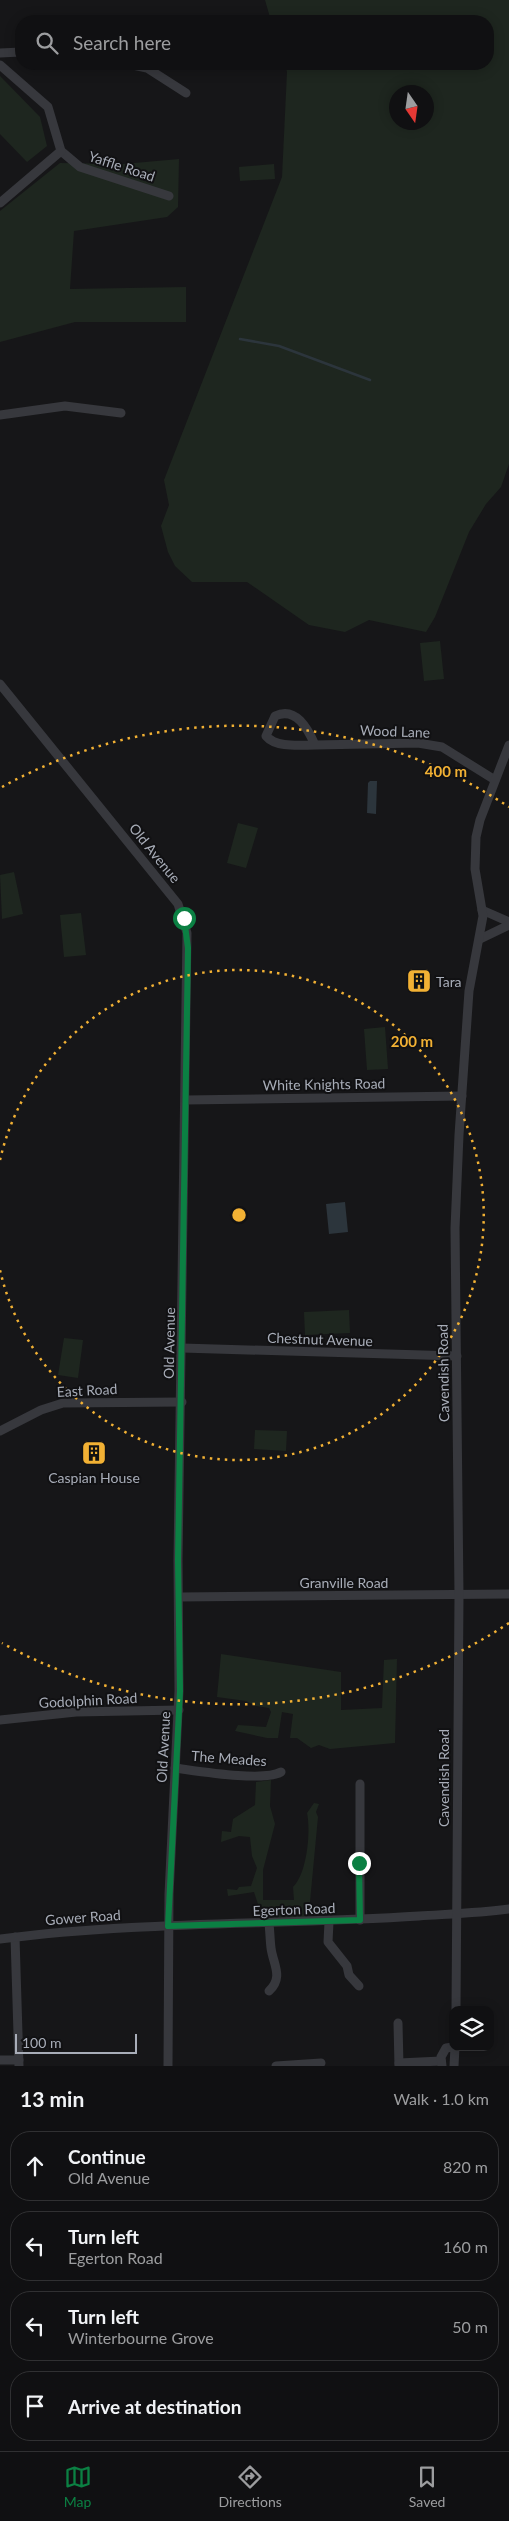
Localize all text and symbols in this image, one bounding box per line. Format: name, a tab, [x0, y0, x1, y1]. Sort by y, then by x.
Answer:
search box	[15, 15, 494, 70]
icon: search	[33, 29, 61, 57]
text: Search here	[73, 31, 171, 54]
north arrow	[389, 85, 434, 130]
street label: Yaffle Road	[87, 147, 157, 185]
street label: Wood Lane	[360, 721, 430, 741]
text: 400 m	[425, 762, 467, 780]
street label: Old Avenue	[126, 820, 184, 886]
route start	[173, 907, 196, 930]
building icon: Tara	[406, 968, 432, 994]
place label: Tara	[436, 973, 462, 990]
text: 200 m	[391, 1032, 433, 1050]
street label: White Knights Road	[263, 1074, 385, 1094]
centre of rings	[230, 1206, 248, 1224]
street label: Old Avenue	[160, 1307, 178, 1379]
street label: Cavendish Road	[434, 1324, 452, 1422]
street label: Chestnut Avenue	[267, 1329, 373, 1349]
street label: East Road	[56, 1380, 118, 1400]
building icon: Caspian House	[81, 1440, 107, 1466]
place label: Caspian House	[48, 1469, 140, 1486]
street label: Granville Road	[300, 1574, 388, 1591]
street label: Godolphin Road	[38, 1689, 138, 1711]
street label: Old Avenue	[153, 1711, 173, 1783]
street label: Cavendish Road	[435, 1729, 452, 1827]
street label: The Meades	[191, 1747, 267, 1769]
route end	[348, 1852, 371, 1875]
street label: Egerton Road	[252, 1899, 336, 1919]
street label: Gower Road	[45, 1906, 121, 1928]
map controls	[449, 2006, 494, 2051]
button: layers	[449, 2006, 494, 2051]
scale bar	[15, 2031, 138, 2054]
text: 100 m	[22, 2034, 61, 2051]
text: 13 min	[20, 2086, 84, 2111]
text: Walk · 1.0 km	[393, 2089, 489, 2108]
text: Continue	[68, 2145, 146, 2168]
icon: ahead	[21, 2152, 49, 2180]
text: 820 m	[443, 2157, 488, 2176]
text: Old Avenue	[68, 2168, 150, 2187]
text: Turn left	[68, 2225, 139, 2248]
icon: left	[21, 2232, 49, 2260]
text: 160 m	[443, 2237, 488, 2256]
text: Egerton Road	[68, 2248, 163, 2267]
text: Turn left	[68, 2305, 139, 2328]
icon: left	[21, 2312, 49, 2340]
text: 50 m	[452, 2317, 488, 2336]
text: Winterbourne Grove	[68, 2328, 214, 2347]
icon: arrive	[21, 2392, 49, 2420]
text: Arrive at destination	[68, 2395, 241, 2418]
tab: Map	[64, 2463, 92, 2510]
tab: Directions	[219, 2463, 282, 2510]
tab: Saved	[409, 2463, 445, 2510]

